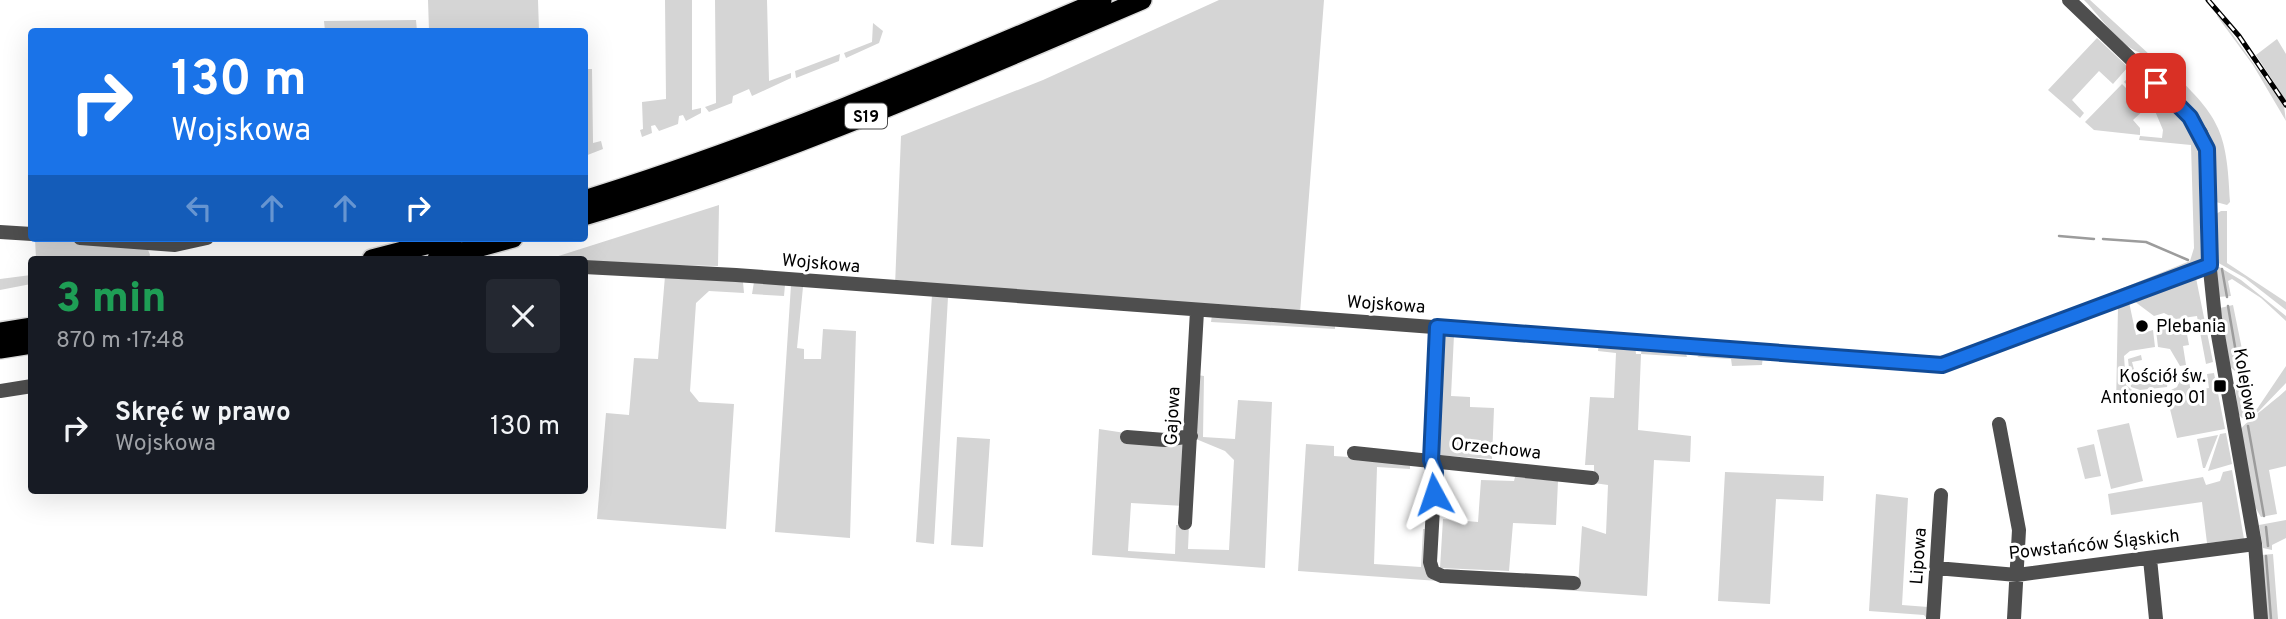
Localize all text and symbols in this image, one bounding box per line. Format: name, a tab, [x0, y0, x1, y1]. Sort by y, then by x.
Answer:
text: 130 m	[171, 51, 307, 113]
pin	[2126, 53, 2186, 113]
icon: right	[56, 56, 147, 147]
icon: arrive	[2137, 64, 2175, 102]
road number: S19	[845, 104, 887, 128]
text: Wojskowa	[171, 112, 311, 152]
icon: left	[180, 189, 218, 227]
icon: ahead	[253, 189, 291, 227]
icon: ahead	[326, 189, 364, 227]
icon: right	[399, 189, 437, 227]
street label: Wojskowa	[781, 250, 861, 279]
text: 3 min	[56, 274, 167, 327]
button: close	[486, 279, 560, 353]
street label: Wojskowa	[1346, 291, 1426, 320]
place label: Plebania	[2156, 316, 2226, 339]
marker: Plebania	[2134, 318, 2150, 334]
text: 870 m · 17:48	[56, 327, 185, 356]
street label: Kolejowa	[2227, 347, 2262, 422]
place label: Kościół św. Antoniego 01	[2100, 366, 2206, 410]
marker: Kościół św. Antoniego 01	[2212, 378, 2228, 394]
street label: Gajowa	[1160, 386, 1187, 446]
text: Skręć w prawo	[115, 397, 291, 430]
icon: right	[56, 409, 94, 447]
text: 130 m	[490, 411, 560, 444]
text: Wojskowa	[115, 430, 216, 459]
street label: Orzechowa	[1450, 433, 1542, 466]
position arrow	[1397, 457, 1471, 531]
street label: Powstańców Śląskich	[2007, 523, 2181, 566]
street label: Lipowa	[1906, 527, 1933, 585]

